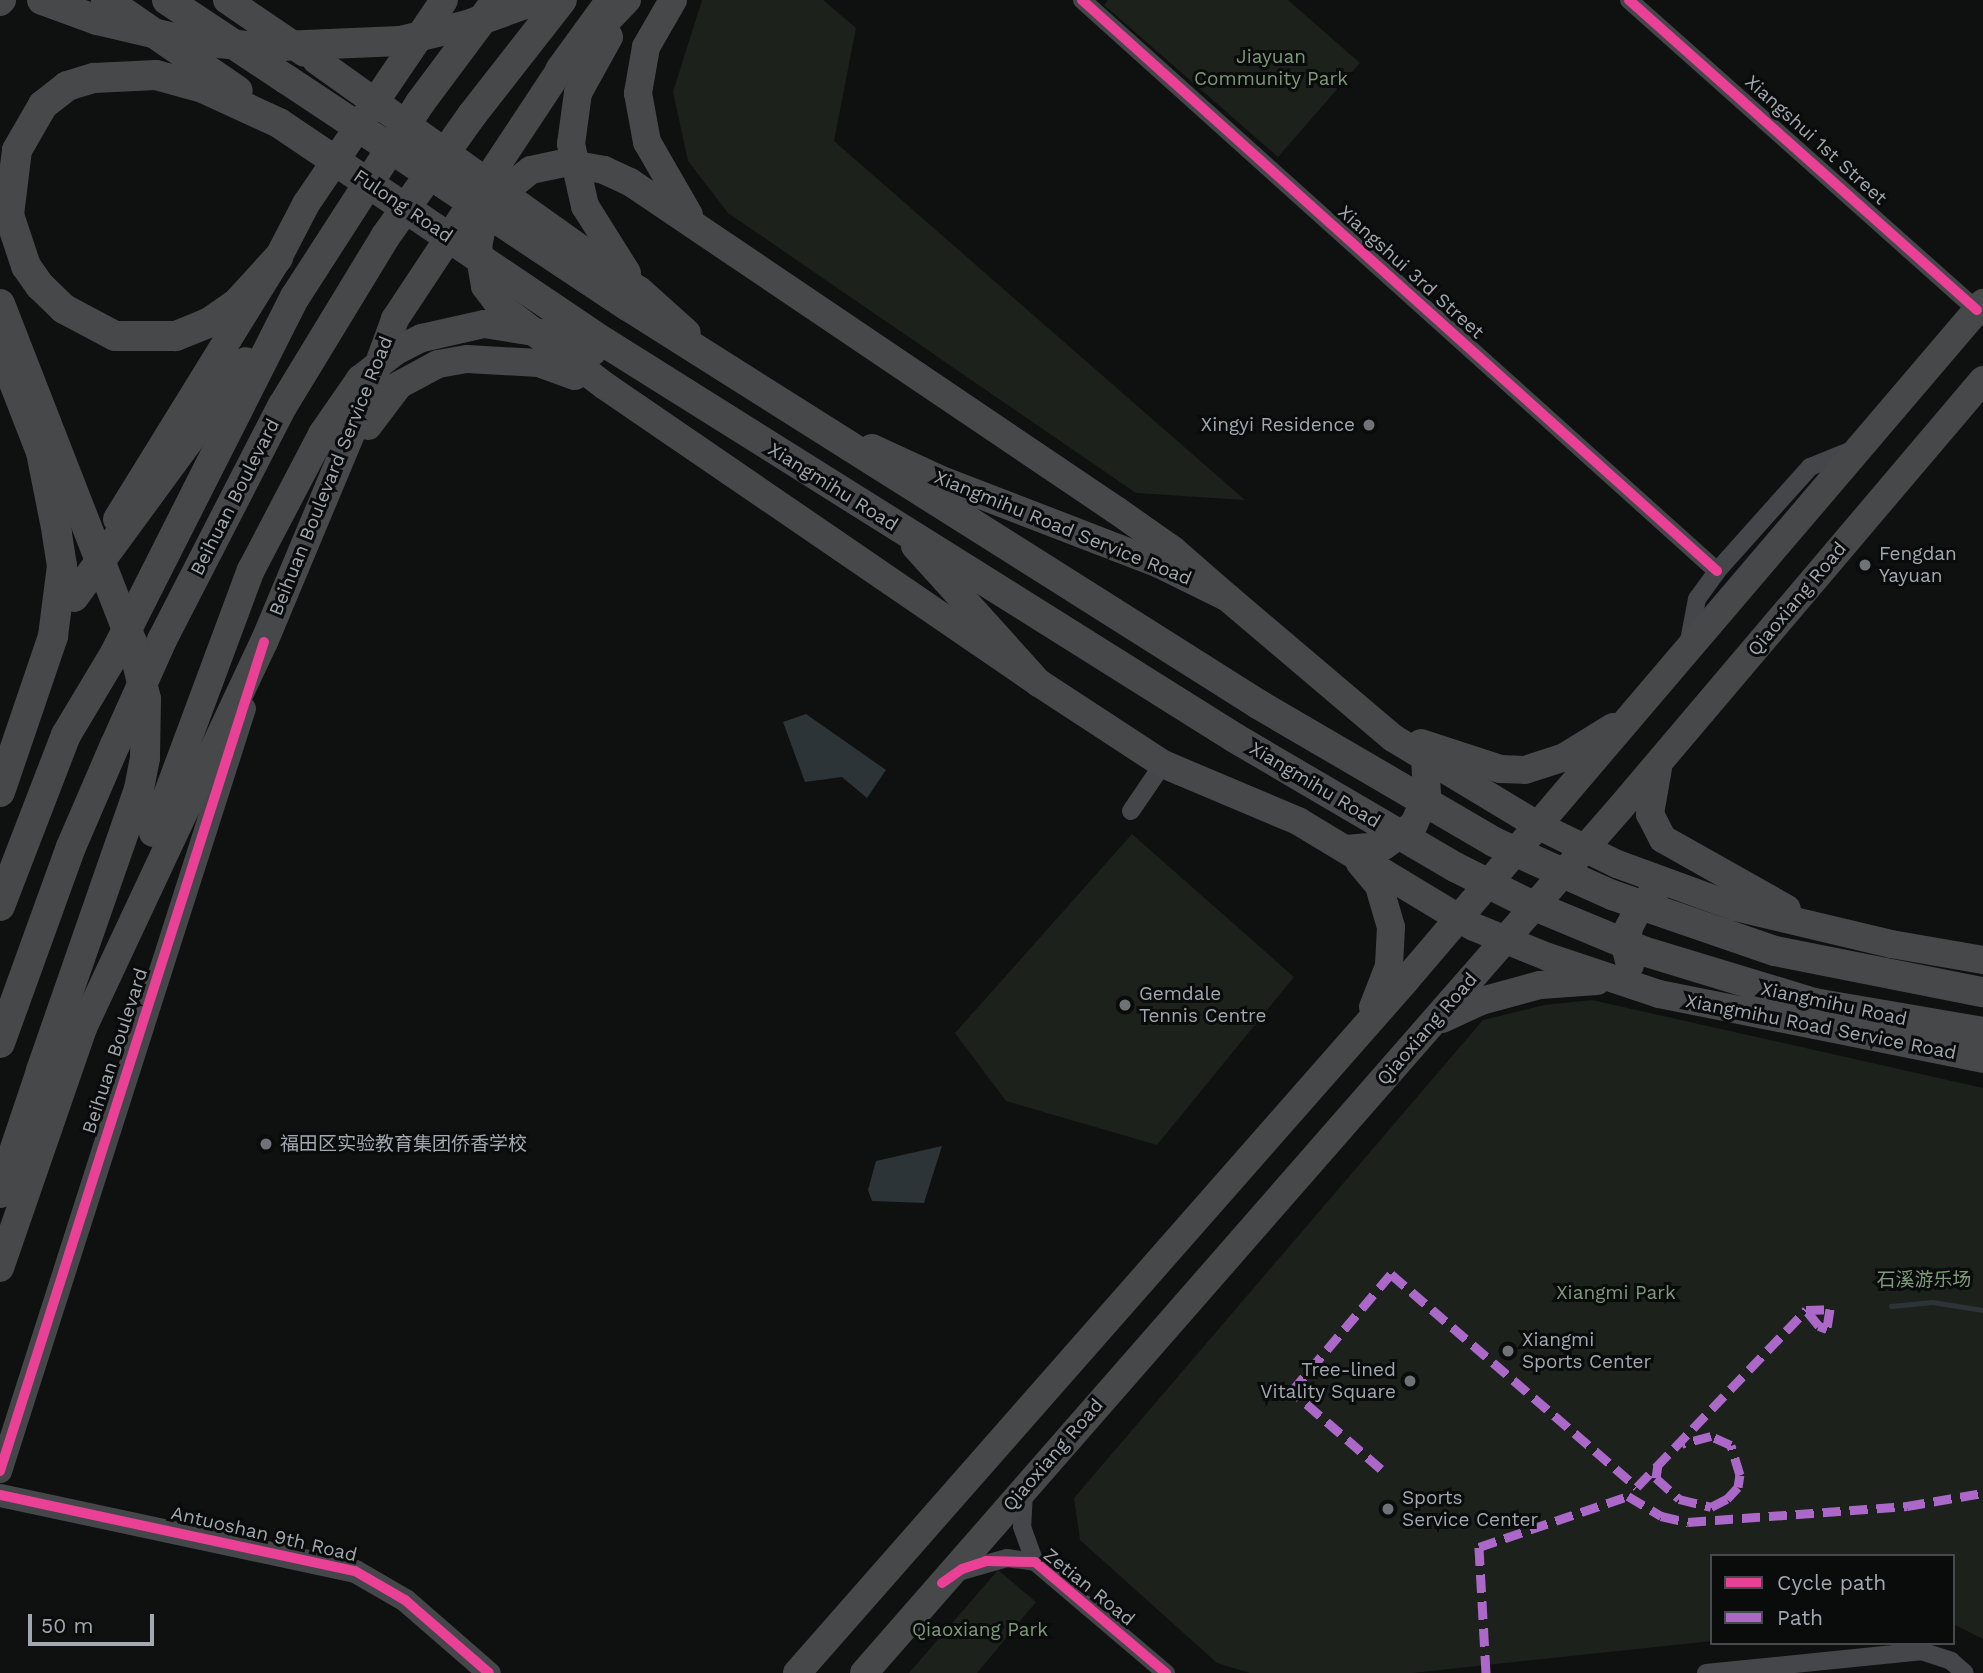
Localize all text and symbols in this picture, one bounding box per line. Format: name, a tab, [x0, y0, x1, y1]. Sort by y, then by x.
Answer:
park label: Jiayuan Community Park	[1194, 46, 1348, 90]
street label: Xiangshui 1st Street	[1740, 70, 1892, 210]
street label: Fulong Road	[349, 165, 457, 247]
street label: Xiangshui 3rd Street	[1333, 201, 1489, 343]
street label: Beihuan Boulevard Service Road	[264, 333, 398, 619]
place label: Xingyi Residence	[1201, 414, 1355, 436]
street label: Beihuan Boulevard	[186, 415, 284, 579]
marker: Xingyi Residence	[1361, 417, 1377, 433]
street label: Xiangmihu Road	[764, 438, 902, 536]
street label: Xiangmihu Road Service Road	[931, 466, 1195, 590]
street label: Qiaoxiang Road	[1743, 537, 1851, 661]
place label: Fengdan Yayuan	[1879, 543, 1957, 587]
marker: Fengdan Yayuan	[1857, 557, 1873, 573]
street label: Xiangmihu Road	[1245, 737, 1385, 833]
street label: Beihuan Boulevard	[77, 965, 153, 1137]
street label: Qiaoxiang Road	[1372, 968, 1482, 1090]
street label: Xiangmihu Road	[1759, 977, 1909, 1031]
place label: Gemdale Tennis Centre	[1139, 983, 1266, 1027]
street label: Xiangmihu Road Service Road	[1684, 990, 1958, 1064]
marker: Gemdale Tennis Centre	[1117, 997, 1133, 1013]
place label: 福田区实验教育集团侨香学校	[280, 1133, 527, 1155]
marker: 福田区实验教育集团侨香学校	[258, 1136, 274, 1152]
park label: 石溪游乐场	[1877, 1269, 1971, 1291]
park label: Xiangmi Park	[1556, 1282, 1676, 1304]
place label: Xiangmi Sports Center	[1522, 1329, 1651, 1373]
marker: Xiangmi Sports Center	[1500, 1343, 1516, 1359]
place label: Tree-lined Vitality Square	[1260, 1359, 1396, 1403]
marker: Tree-lined Vitality Square	[1402, 1373, 1418, 1389]
street label: Qiaoxiang Road	[998, 1394, 1108, 1516]
place label: Sports Service Center	[1402, 1487, 1538, 1531]
street label: Antuoshan 9th Road	[169, 1501, 359, 1567]
marker: Sports Service Center	[1380, 1501, 1396, 1517]
street label: Zetian Road	[1039, 1543, 1139, 1631]
legend	[1710, 1554, 1955, 1645]
text: Cycle path	[1777, 1570, 1886, 1595]
scale bar	[32, 1600, 158, 1644]
text: Path	[1777, 1605, 1823, 1630]
text: 50 m	[41, 1613, 93, 1638]
park label: Qiaoxiang Park	[912, 1619, 1048, 1641]

